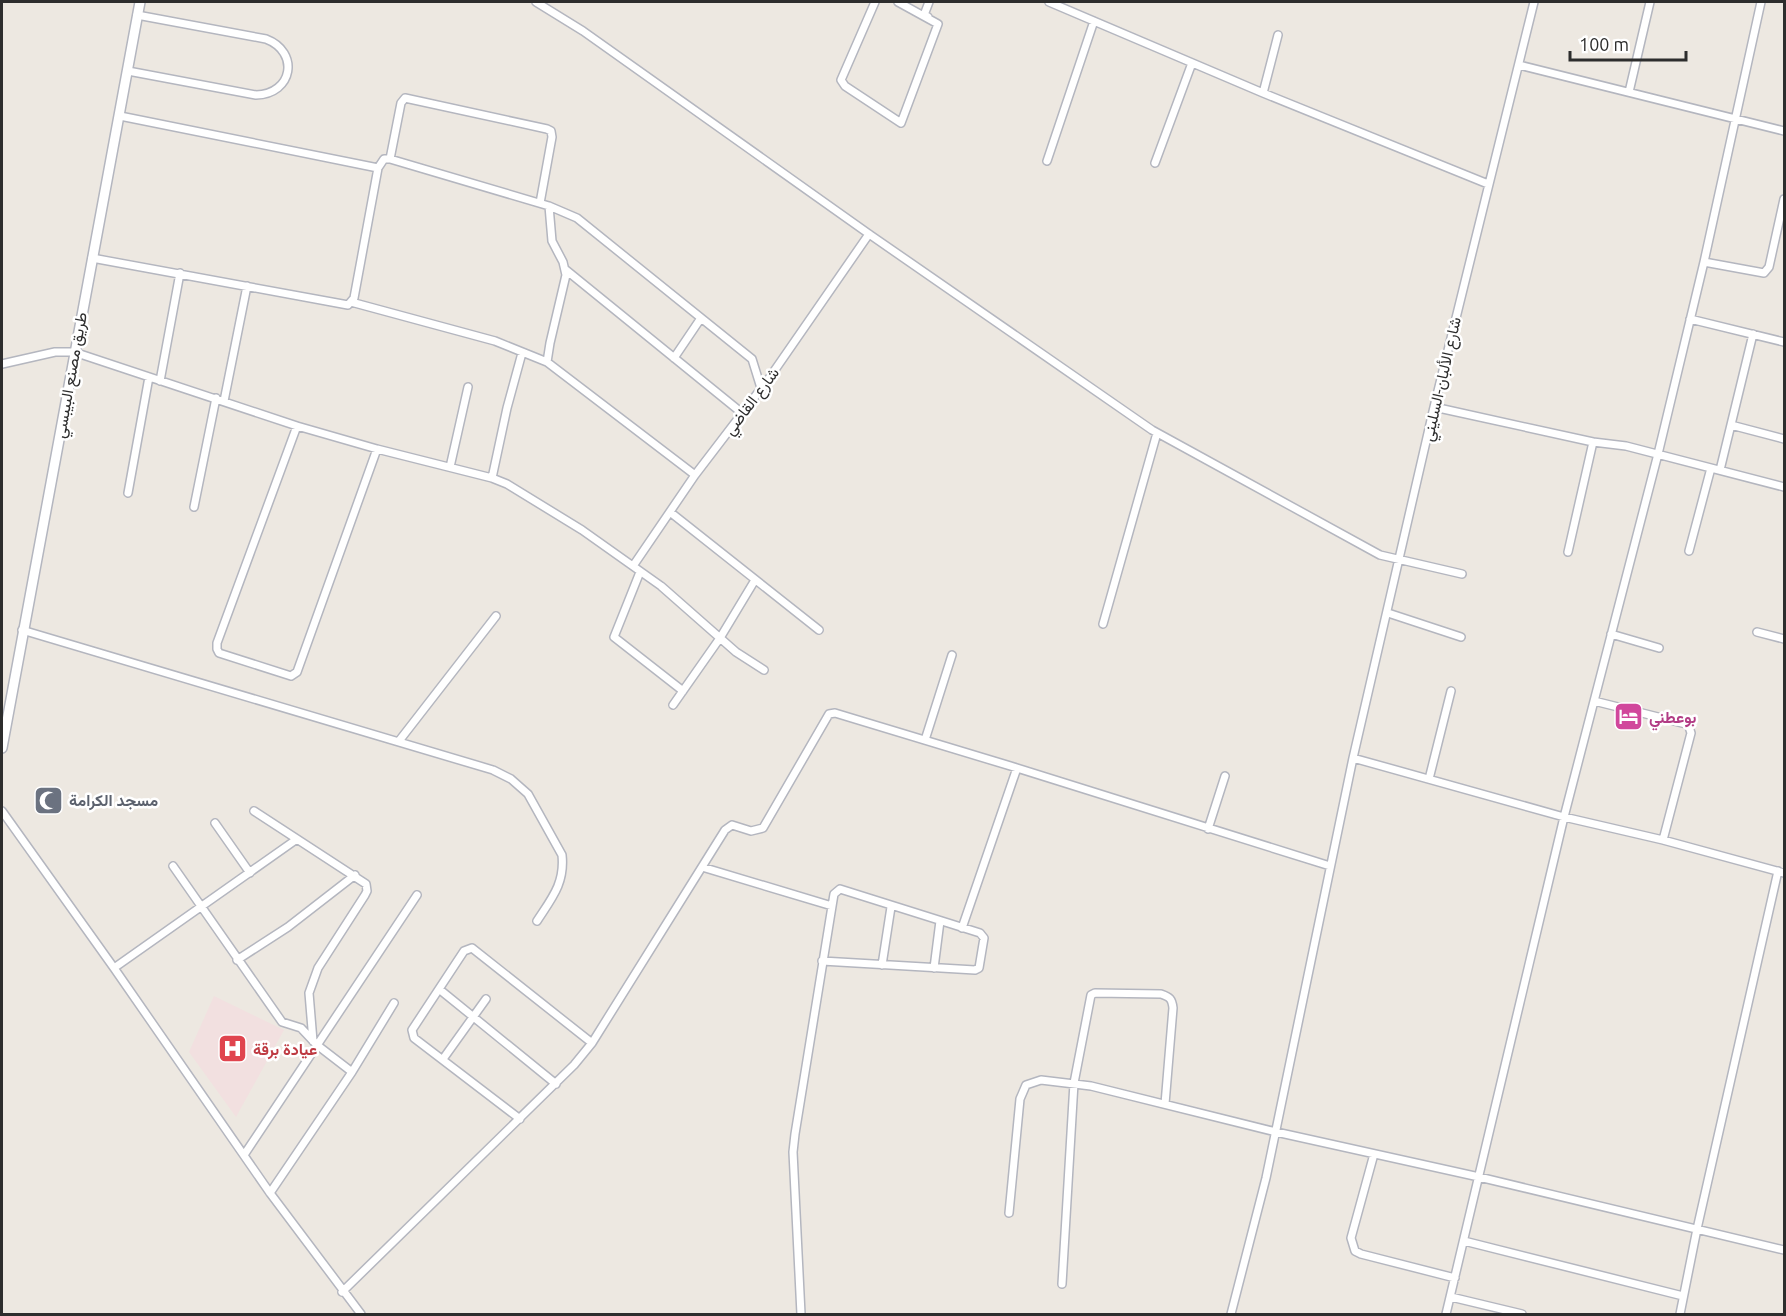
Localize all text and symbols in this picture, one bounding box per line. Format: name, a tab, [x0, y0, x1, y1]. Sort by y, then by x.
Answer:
scale bar	[1570, 24, 1686, 62]
text: 100 m	[1579, 34, 1629, 54]
street label: طريق مصنع البيبسي	[50, 311, 95, 440]
street label: شارع الألبان-السليني	[1418, 315, 1469, 444]
street label: شارع القاضي	[720, 364, 786, 441]
hotel icon: بوعطني	[1612, 701, 1644, 733]
place label: بوعطني	[1649, 708, 1696, 731]
mosque icon: مسجد الكرامة	[32, 784, 64, 816]
place label: مسجد الكرامة	[69, 791, 159, 811]
hospital icon: عيادة برقة	[216, 1033, 248, 1065]
place label: عيادة برقة	[253, 1040, 317, 1060]

